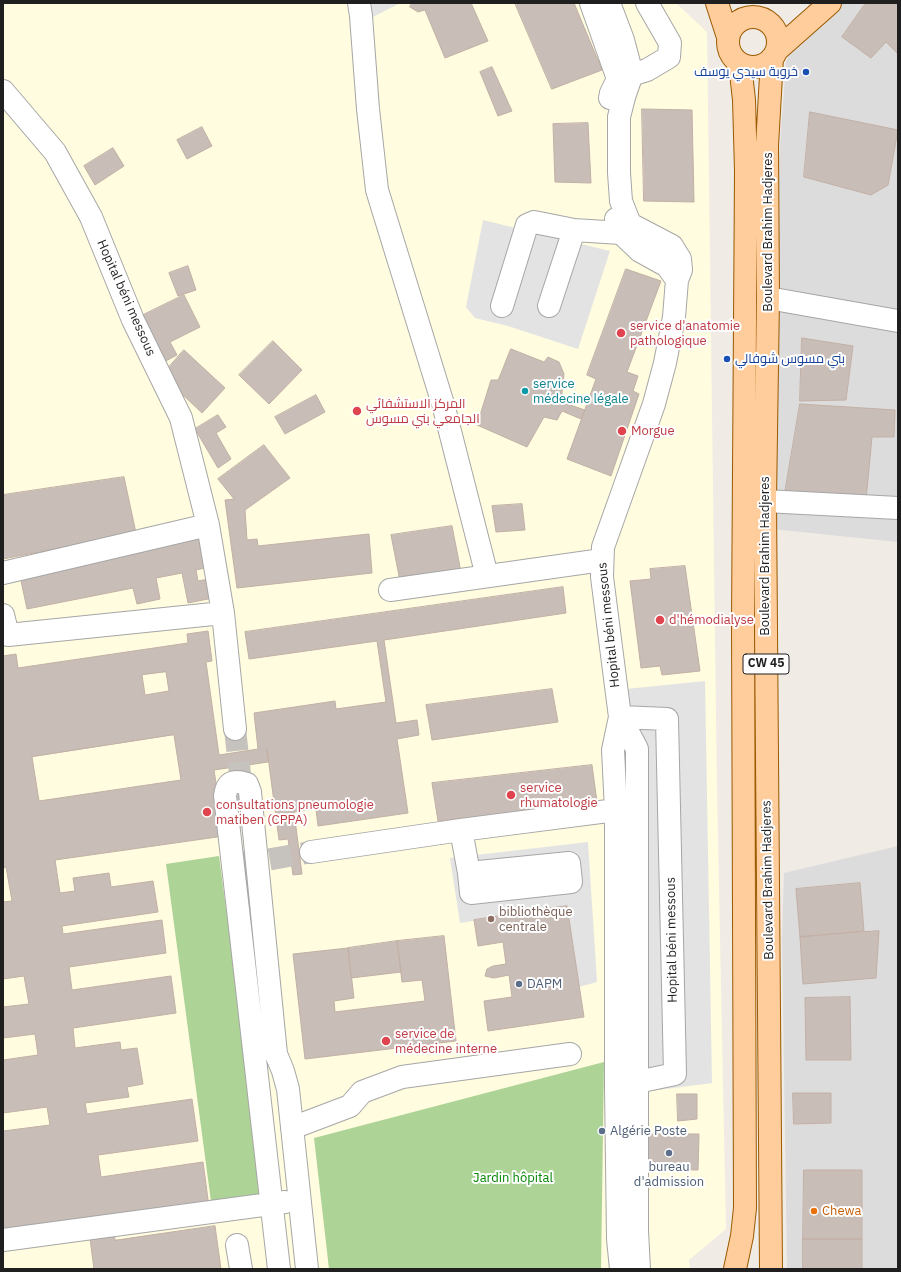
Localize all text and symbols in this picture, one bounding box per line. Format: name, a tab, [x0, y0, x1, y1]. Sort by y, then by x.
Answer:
place label: خروبة سيدي يوسف	[694, 64, 798, 80]
marker: خروبة سيدي يوسف	[801, 67, 811, 77]
street label: Boulevard Brahim Hadjeres	[760, 152, 776, 312]
street label: Hopital béni messous	[93, 237, 159, 359]
place label: service d'anatomie pathologique	[630, 318, 740, 349]
marker: service d'anatomie pathologique	[615, 327, 627, 339]
place label: بني مسوس شوفالي	[735, 351, 845, 367]
marker: بني مسوس شوفالي	[722, 354, 732, 364]
place label: service médecine légale	[533, 376, 629, 407]
marker: service médecine légale	[520, 386, 530, 396]
place label: المركز الاستشفائي الجامعي بني مسوس	[366, 396, 480, 427]
marker: المركز الاستشفائي الجامعي بني مسوس	[351, 405, 363, 417]
place label: Morgue	[631, 423, 675, 439]
marker: Morgue	[616, 425, 628, 437]
street label: Boulevard Brahim Hadjeres	[757, 476, 773, 636]
street label: Hopital béni messous	[595, 562, 623, 688]
place label: d'hémodialyse	[669, 612, 754, 628]
marker: d'hémodialyse	[654, 614, 666, 626]
road number: CW 45	[743, 654, 789, 674]
place label: service rhumatologie	[520, 780, 598, 811]
marker: service rhumatologie	[505, 789, 517, 801]
place label: consultations pneumologie matiben (CPPA)	[216, 797, 374, 828]
street label: Boulevard Brahim Hadjeres	[759, 800, 777, 960]
marker: consultations pneumologie matiben (CPPA)	[201, 806, 213, 818]
street label: Hopital béni messous	[663, 877, 681, 1003]
place label: bibliothèque centrale	[499, 904, 573, 935]
marker: bibliothèque centrale	[486, 914, 496, 924]
place label: DAPM	[527, 976, 562, 992]
marker: DAPM	[514, 979, 524, 989]
place label: service de médecine interne	[395, 1026, 497, 1057]
marker: service de médecine interne	[380, 1035, 392, 1047]
place label: Algérie Poste	[610, 1123, 687, 1139]
marker: Algérie Poste	[597, 1126, 607, 1136]
marker: bureau d'admission	[664, 1148, 674, 1158]
place label: bureau d'admission	[634, 1159, 704, 1190]
park label: Jardin hôpital	[473, 1170, 553, 1186]
place label: Chewa	[822, 1203, 861, 1219]
marker: Chewa	[809, 1206, 819, 1216]

